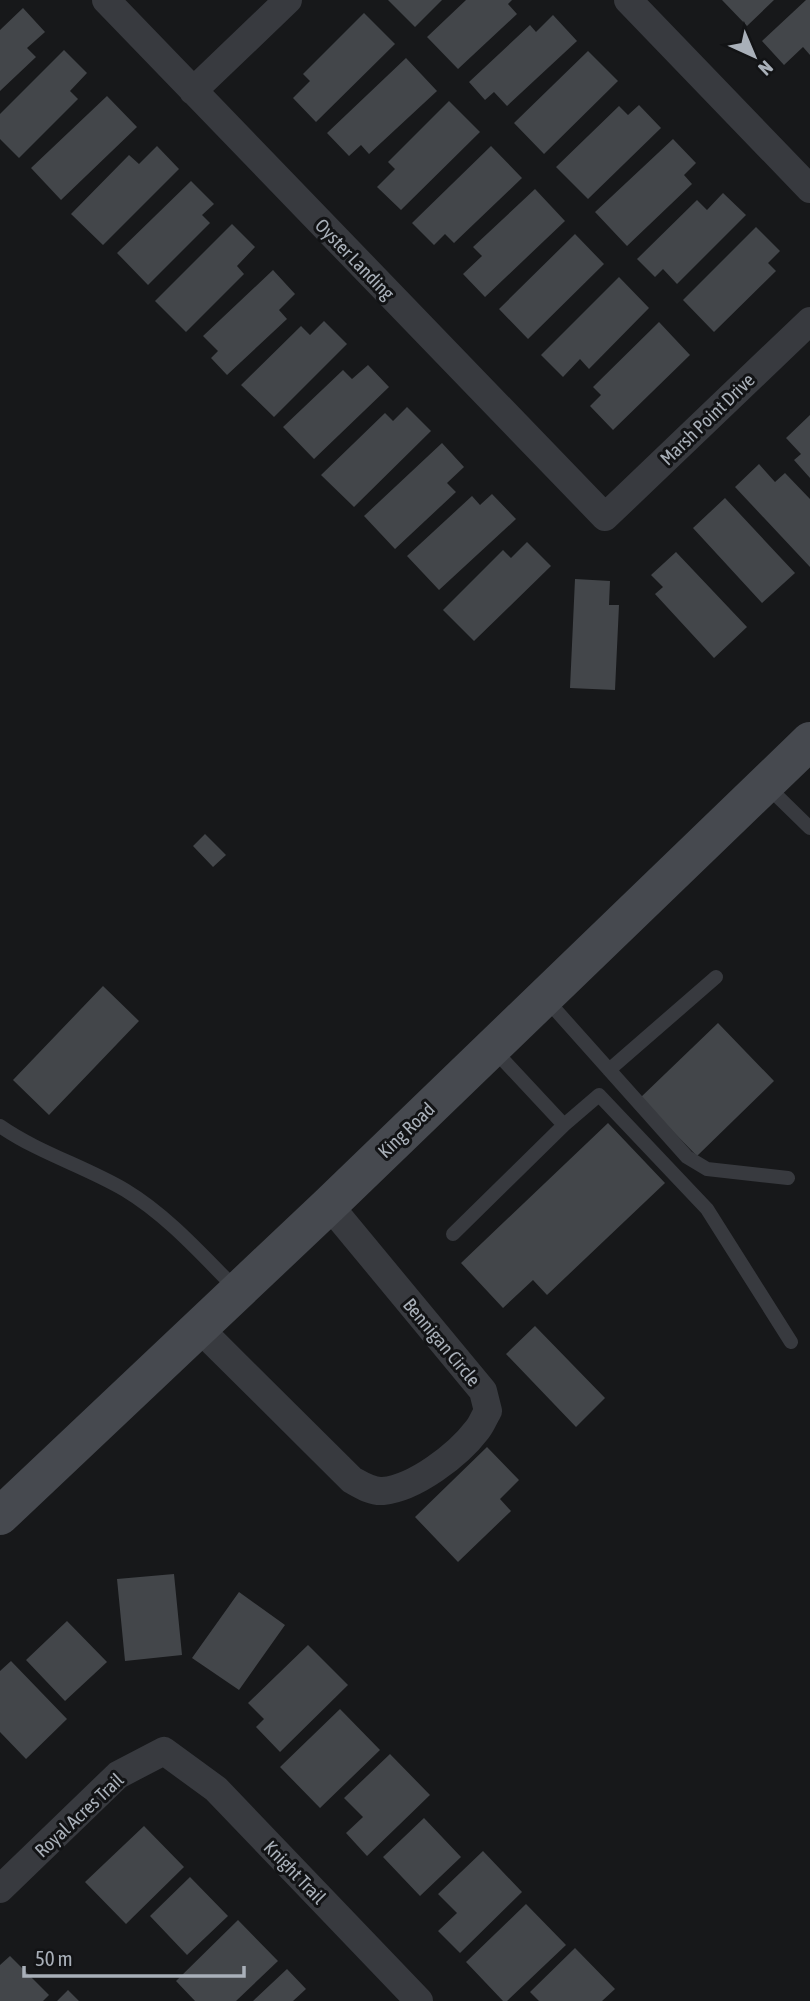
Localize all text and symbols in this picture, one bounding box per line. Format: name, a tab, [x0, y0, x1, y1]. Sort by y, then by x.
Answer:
north arrow	[719, 21, 789, 91]
text: N	[754, 56, 777, 80]
street label: Oyster Landing	[311, 214, 400, 305]
street label: Marsh Point Drive	[655, 369, 759, 469]
street label: King Road	[373, 1098, 439, 1162]
street label: Bennigan Circle	[399, 1294, 485, 1390]
street label: Royal Acres Trail	[30, 1768, 128, 1862]
street label: Knight Trail	[260, 1836, 330, 1908]
scale bar	[24, 1934, 245, 1978]
text: 50 m	[35, 1946, 73, 1970]

